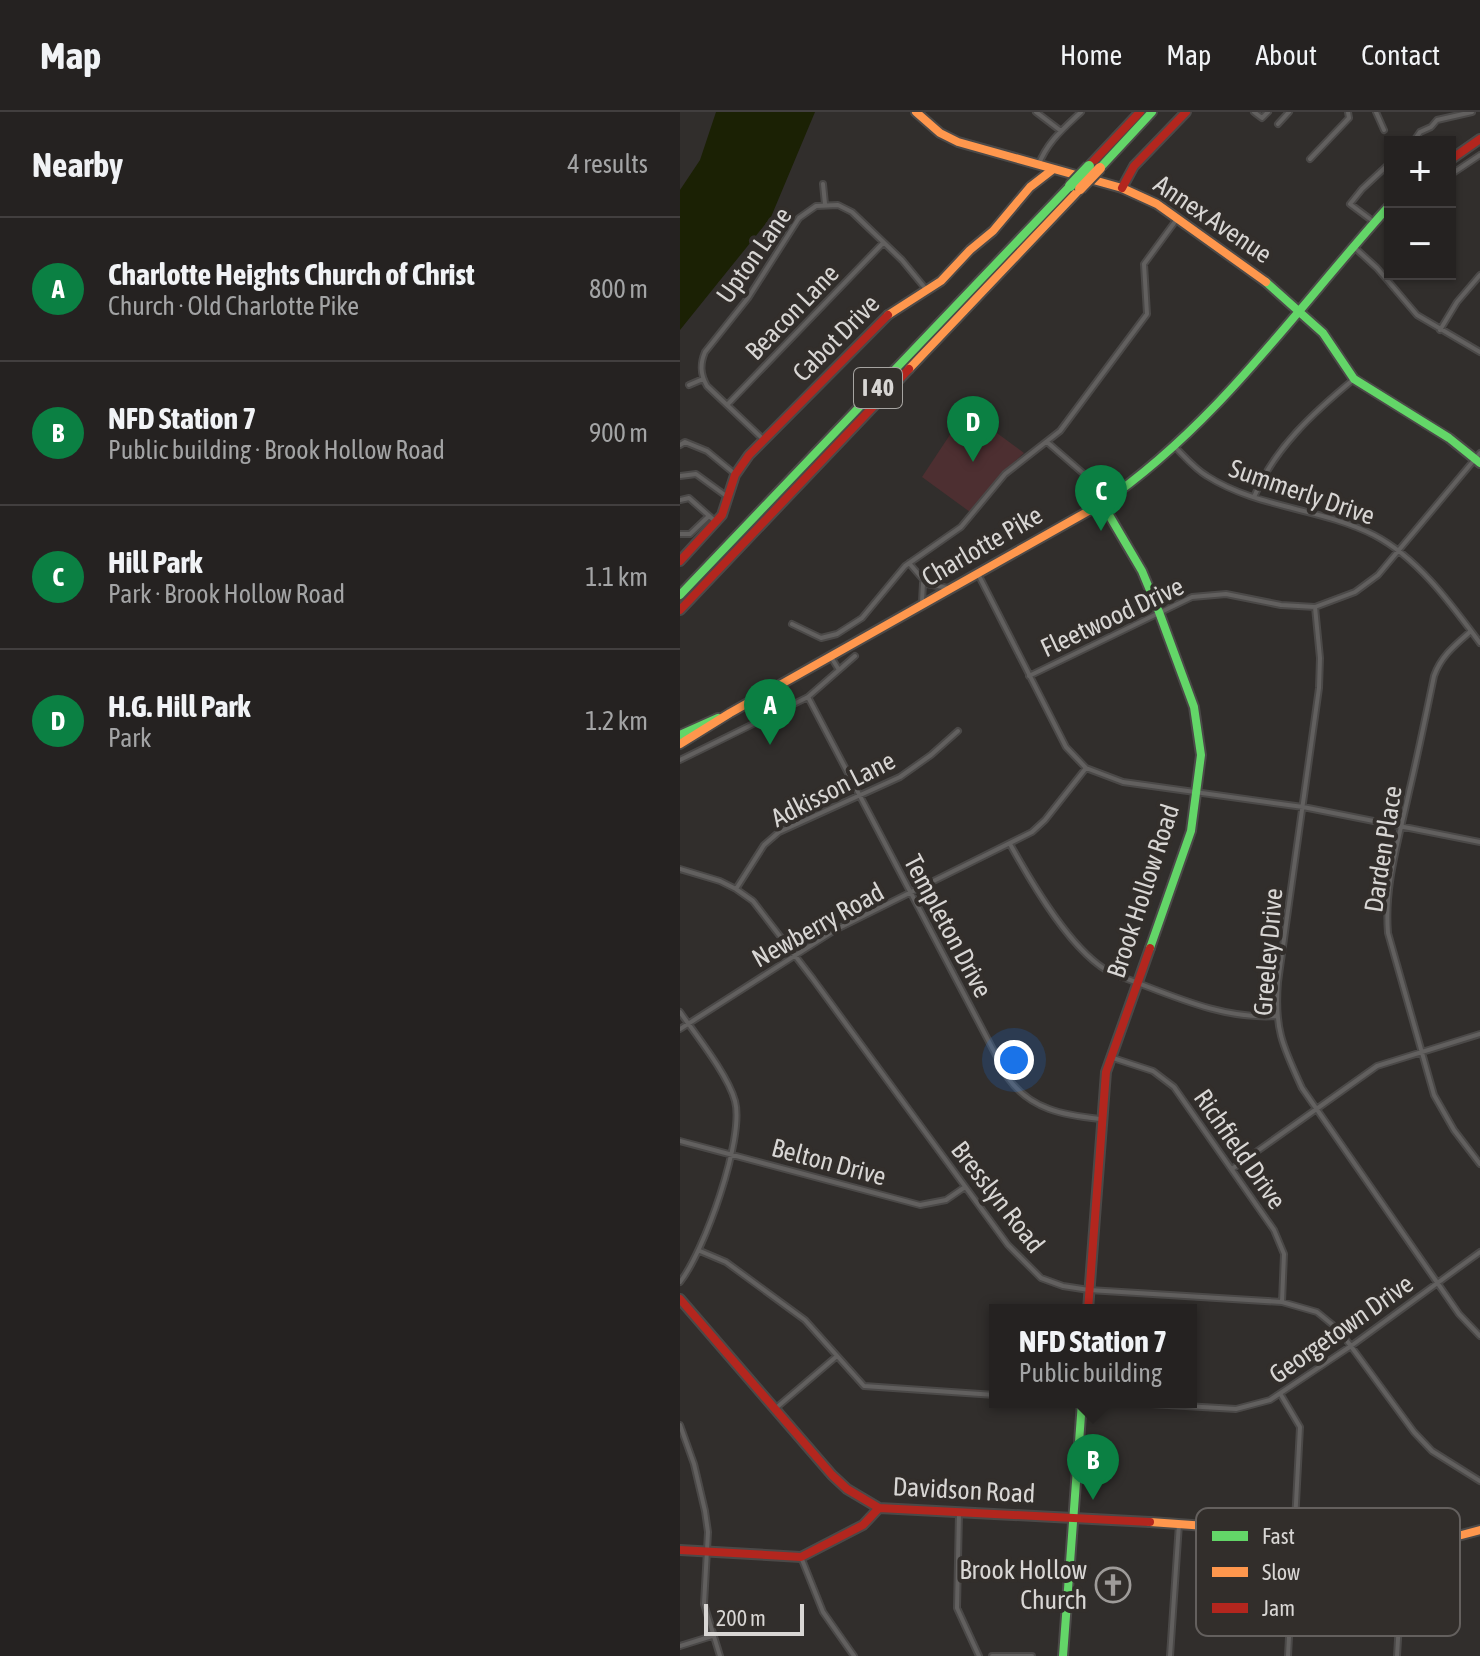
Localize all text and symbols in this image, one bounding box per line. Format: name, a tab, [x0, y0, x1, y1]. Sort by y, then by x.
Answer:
text: Map	[40, 34, 101, 77]
text: Home	[1060, 39, 1122, 71]
text: Map	[1166, 39, 1211, 71]
text: About	[1255, 39, 1317, 71]
text: Contact	[1361, 39, 1440, 71]
map controls	[1384, 136, 1456, 280]
button: +	[1384, 136, 1456, 208]
text: Nearby	[32, 145, 123, 184]
text: 4 results	[567, 149, 648, 179]
street label: Annex Avenue	[1148, 169, 1278, 269]
street label: Upton Lane	[710, 201, 798, 309]
button: −	[1384, 208, 1456, 280]
text: Charlotte Heights Church of Christ	[108, 257, 475, 291]
street label: Beacon Lane	[739, 258, 845, 366]
text: A	[52, 274, 64, 304]
text: 800 m	[589, 274, 648, 304]
street label: Cabot Drive	[787, 289, 885, 387]
text: Church · Old Charlotte Pike	[108, 291, 359, 321]
road number: I 40	[854, 368, 902, 408]
pin: D	[947, 396, 999, 462]
text: NFD Station 7	[108, 401, 256, 435]
text: B	[52, 418, 64, 448]
text: 900 m	[589, 418, 648, 448]
text: Public building · Brook Hollow Road	[108, 435, 445, 465]
street label: Summerly Drive	[1225, 453, 1379, 531]
pin: C	[1075, 465, 1127, 531]
street label: Charlotte Pike	[917, 500, 1047, 592]
text: Hill Park	[108, 545, 202, 579]
text: C	[52, 562, 64, 592]
text: 1.1 km	[585, 562, 648, 592]
street label: Fleetwood Drive	[1036, 571, 1188, 663]
text: Park · Brook Hollow Road	[108, 579, 345, 609]
pin: A	[744, 679, 796, 745]
text: H.G. Hill Park	[108, 689, 251, 723]
text: D	[51, 706, 65, 736]
text: 1.2 km	[585, 706, 648, 736]
text: Park	[108, 723, 151, 753]
street label: Adkisson Lane	[766, 745, 900, 833]
street label: Darden Place	[1358, 784, 1408, 914]
street label: Brook Hollow Road	[1101, 800, 1185, 982]
street label: Templeton Drive	[898, 850, 998, 1002]
street label: Newberry Road	[747, 877, 889, 973]
street label: Greeley Drive	[1247, 887, 1289, 1017]
your location	[994, 1040, 1034, 1080]
street label: Richfield Drive	[1188, 1083, 1292, 1215]
street label: Belton Drive	[769, 1132, 889, 1192]
street label: Bresslyn Road	[945, 1135, 1051, 1259]
street label: Georgetown Drive	[1263, 1268, 1419, 1390]
popup	[989, 1304, 1197, 1408]
text: NFD Station 7	[1019, 1324, 1167, 1358]
text: Public building	[1019, 1358, 1162, 1388]
pin: B	[1067, 1434, 1119, 1500]
street label: Davidson Road	[892, 1471, 1036, 1509]
legend	[1196, 1508, 1460, 1636]
text: Fast	[1262, 1523, 1295, 1549]
place label: Brook Hollow Church	[959, 1555, 1087, 1615]
text: Slow	[1262, 1559, 1300, 1585]
church icon: Brook Hollow Church	[1094, 1566, 1132, 1604]
text: Jam	[1262, 1595, 1295, 1621]
scale bar	[704, 1600, 804, 1636]
text: 200 m	[716, 1605, 766, 1631]

